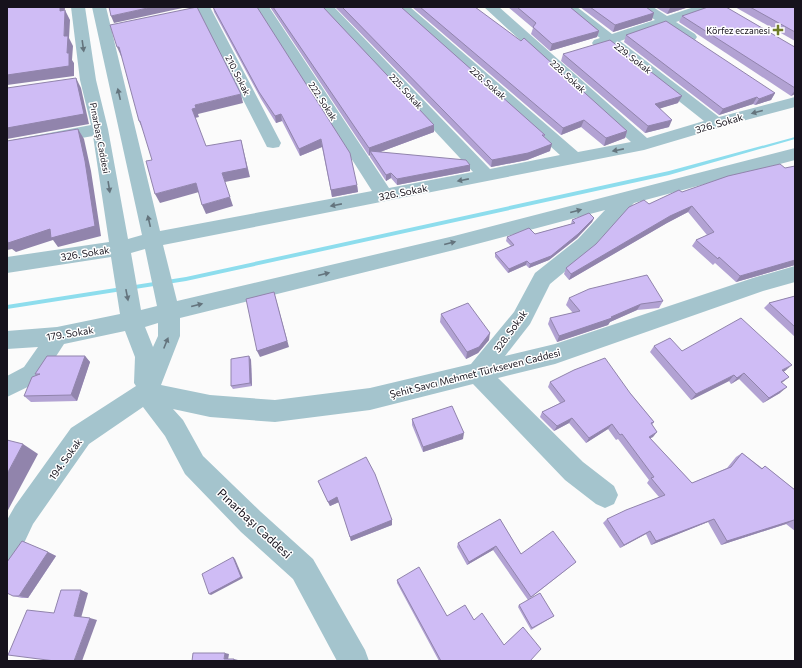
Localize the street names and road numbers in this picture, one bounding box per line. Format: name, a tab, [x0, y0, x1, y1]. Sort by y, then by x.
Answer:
street label: 229. Sokak	[612, 40, 654, 76]
street label: 210. Sokak	[223, 53, 253, 97]
street label: 228. Sokak	[548, 57, 588, 95]
street label: 226. Sokak	[468, 64, 508, 102]
street label: 225. Sokak	[387, 71, 425, 111]
street label: 222. Sokak	[306, 80, 340, 123]
street label: Pınarbaşı Caddesi	[88, 102, 112, 174]
street label: 326. Sokak	[694, 110, 745, 136]
street label: 326. Sokak	[378, 181, 429, 203]
street label: 326. Sokak	[60, 243, 111, 263]
street label: 328. Sokak	[491, 307, 530, 354]
street label: 179. Sokak	[46, 323, 95, 343]
street label: Şehit Savcı Mehmet Türkseven Caddesi	[388, 346, 562, 400]
street label: 194. Sokak	[46, 435, 84, 482]
street label: Pınarbaşı Caddesi	[215, 485, 295, 561]

